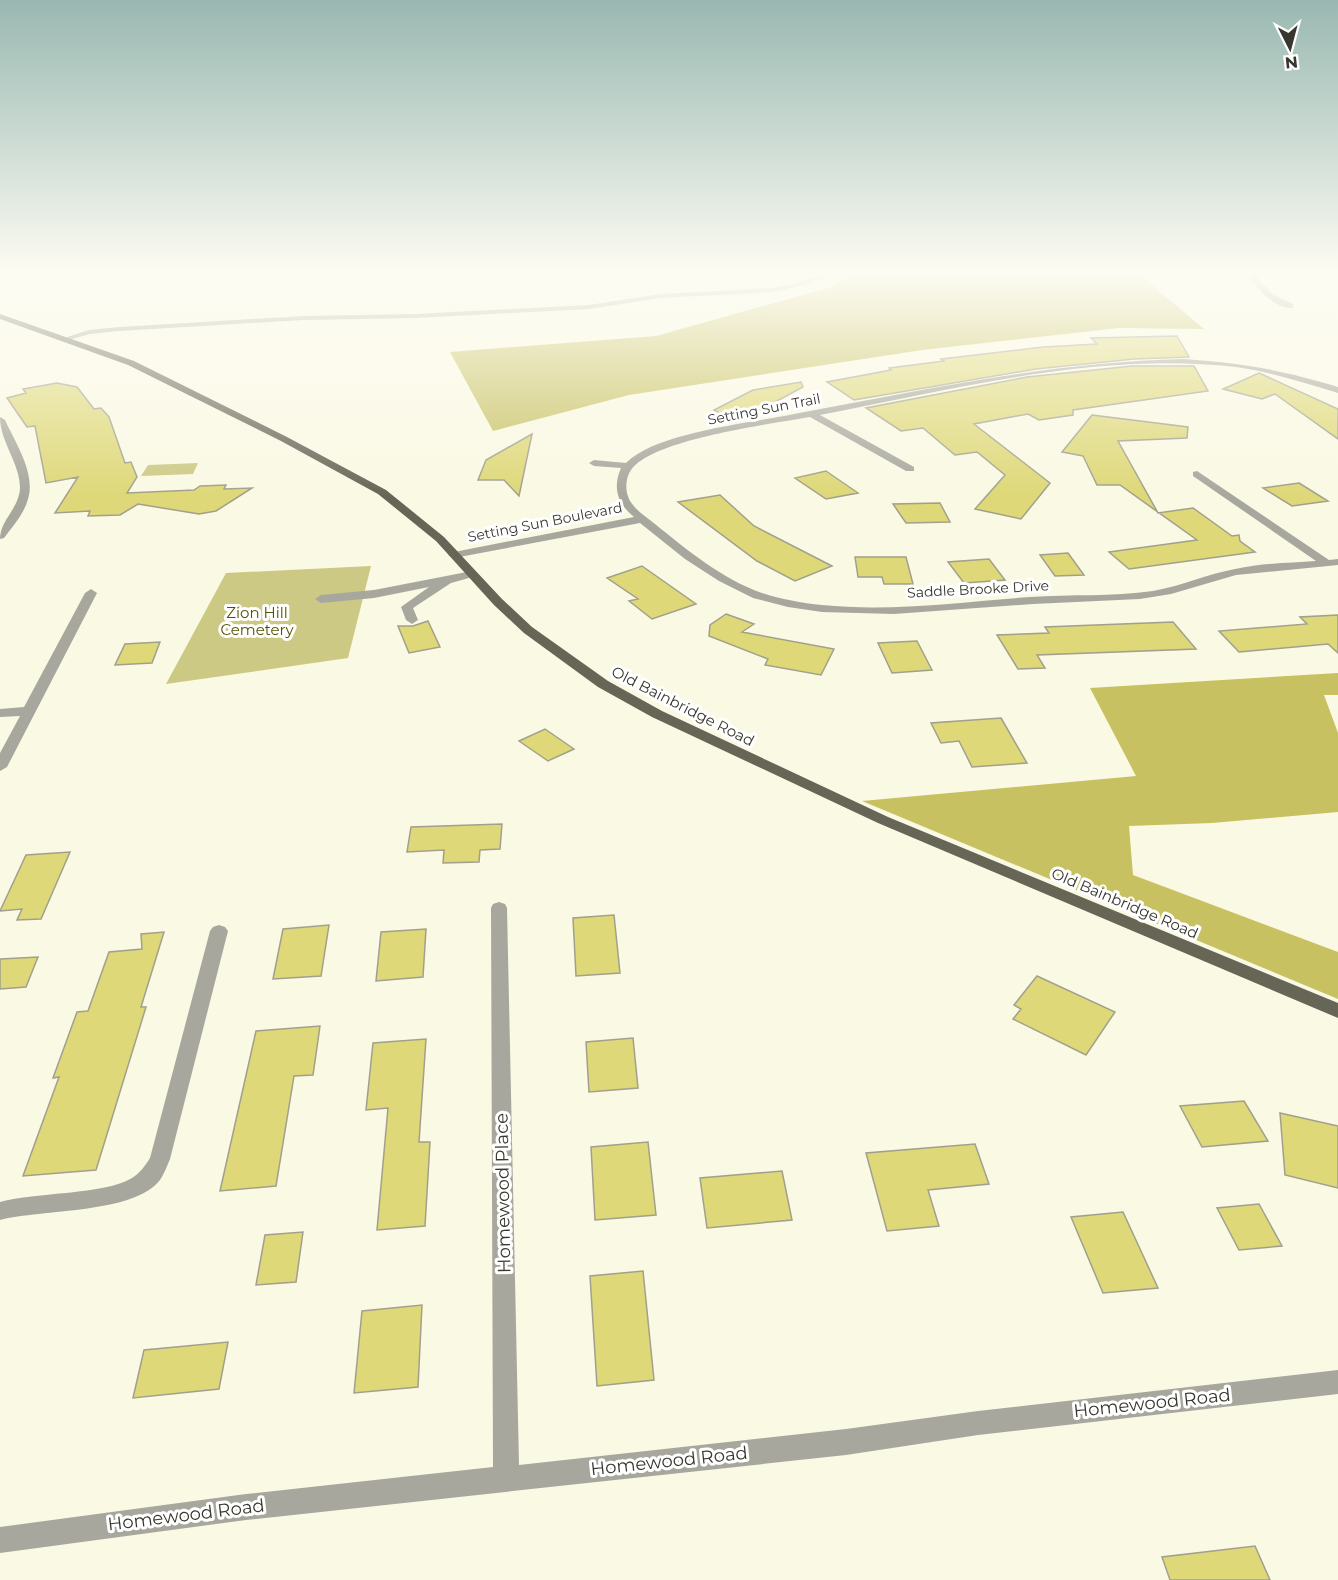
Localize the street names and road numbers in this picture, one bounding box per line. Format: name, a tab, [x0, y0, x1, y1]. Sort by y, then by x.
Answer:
street label: Setting Sun Trail	[706, 389, 822, 429]
street label: Setting Sun Boulevard	[466, 498, 624, 546]
street label: Saddle Brooke Drive	[907, 576, 1049, 602]
street label: Old Bainbridge Road	[608, 662, 758, 750]
street label: Old Bainbridge Road	[1049, 863, 1201, 943]
street label: Homewood Place	[491, 1113, 515, 1273]
street label: Homewood Road	[1072, 1384, 1232, 1422]
street label: Homewood Road	[589, 1442, 749, 1480]
street label: Homewood Road	[106, 1494, 266, 1536]

